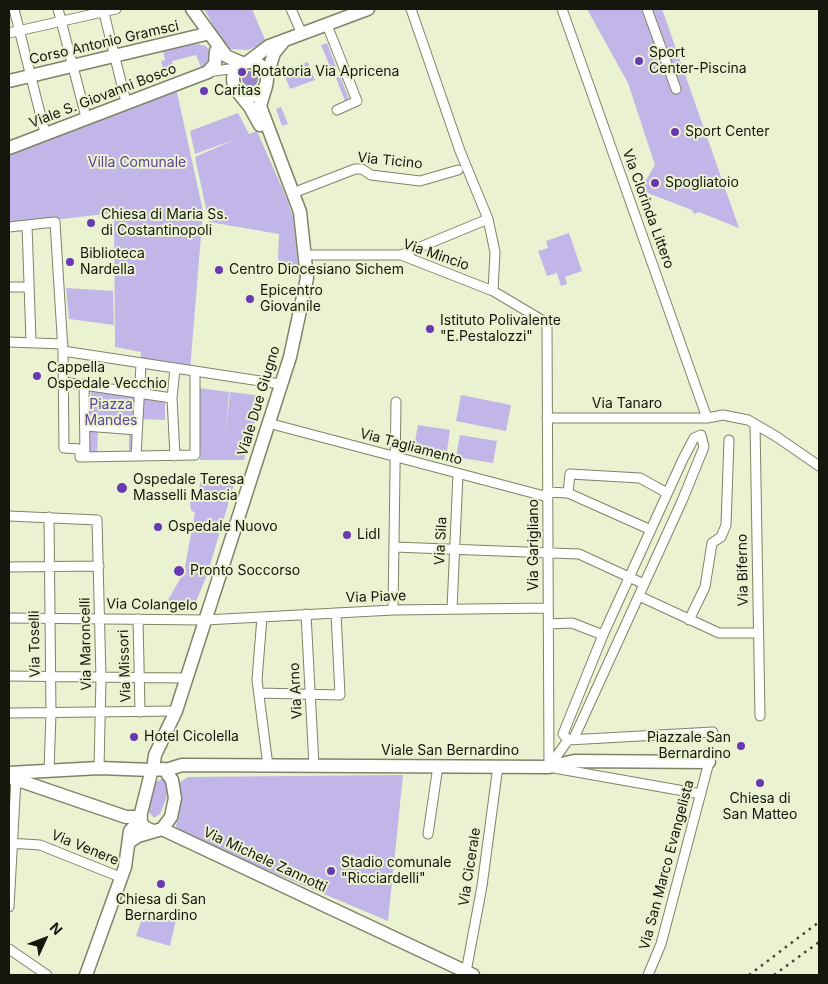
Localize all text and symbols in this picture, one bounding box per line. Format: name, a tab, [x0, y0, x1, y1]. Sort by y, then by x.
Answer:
street label: Corso Antonio Gramsci	[28, 18, 180, 68]
place label: Sport Center-Piscina	[649, 45, 747, 78]
marker: Sport Center-Piscina	[633, 55, 645, 67]
street label: Viale S. Giovanni Bosco	[27, 60, 179, 132]
place label: Rotatoria Via Apricena	[252, 64, 399, 80]
marker: Rotatoria Via Apricena	[236, 66, 248, 78]
place label: Caritas	[214, 83, 261, 99]
marker: Caritas	[198, 85, 210, 97]
place label: Sport Center	[685, 124, 769, 140]
marker: Sport Center	[669, 126, 681, 138]
street label: Via Clorinda Littero	[619, 147, 677, 271]
street label: Via Ticino	[357, 149, 423, 173]
park label: Villa Comunale	[88, 155, 186, 171]
place label: Spogliatoio	[665, 175, 739, 191]
marker: Spogliatoio	[649, 177, 661, 189]
place label: Chiesa di Maria Ss. di Costantinopoli	[101, 207, 228, 240]
marker: Chiesa di Maria Ss. di Costantinopoli	[85, 217, 97, 229]
street label: Via Mincio	[401, 236, 471, 274]
place label: Biblioteca Nardella	[80, 246, 145, 278]
marker: Biblioteca Nardella	[64, 256, 76, 268]
place label: Centro Diocesiano Sichem	[229, 262, 404, 278]
marker: Centro Diocesiano Sichem	[213, 264, 225, 276]
place label: Epicentro Giovanile	[260, 283, 323, 316]
marker: Epicentro Giovanile	[244, 293, 256, 305]
place label: Istituto Polivalente "E.Pestalozzi"	[440, 313, 561, 346]
marker: Istituto Polivalente "E.Pestalozzi"	[424, 323, 436, 335]
street label: Viale Due Giugno	[234, 344, 284, 458]
place label: Cappella Ospedale Vecchio	[47, 360, 167, 392]
marker: Cappella Ospedale Vecchio	[31, 370, 43, 382]
street label: Via Tanaro	[592, 396, 662, 412]
park label: Piazza Mandes	[85, 397, 137, 430]
street label: Via Tagliamento	[358, 425, 464, 469]
place label: Ospedale Teresa Masselli Mascia	[133, 472, 244, 504]
marker: Ospedale Teresa Masselli Mascia	[115, 481, 129, 495]
street label: Via Garigliano	[526, 499, 542, 591]
street label: Via Sila	[431, 516, 451, 566]
place label: Ospedale Nuovo	[168, 519, 278, 535]
marker: Ospedale Nuovo	[152, 521, 164, 533]
place label: Lidl	[357, 527, 380, 543]
marker: Lidl	[341, 529, 353, 541]
street label: Via Biferno	[734, 534, 752, 606]
place label: Pronto Soccorso	[190, 563, 300, 579]
marker: Pronto Soccorso	[172, 564, 186, 578]
street label: Via Piave	[345, 588, 407, 606]
street label: Via Colangelo	[106, 596, 198, 614]
street label: Via Maroncelli	[77, 597, 95, 691]
street label: Via Toselli	[26, 610, 44, 678]
street label: Via Missori	[115, 629, 135, 703]
street label: Via Arno	[286, 662, 306, 720]
place label: Hotel Cicolella	[144, 729, 239, 745]
place label: Piazzale San Bernardino	[647, 730, 731, 762]
marker: Hotel Cicolella	[128, 731, 140, 743]
marker: Piazzale San Bernardino	[735, 740, 747, 752]
street label: Viale San Bernardino	[381, 743, 519, 759]
marker: Chiesa di San Matteo	[754, 777, 766, 789]
street label: Via San Marco Evangelista	[636, 778, 698, 952]
place label: Chiesa di San Matteo	[723, 791, 797, 824]
street label: Via Michele Zannotti	[200, 824, 330, 896]
street label: Via Venere	[49, 827, 121, 869]
street label: Via Cicerale	[455, 827, 485, 907]
place label: Stadio comunale "Ricciardelli"	[341, 855, 451, 888]
marker: Stadio comunale "Ricciardelli"	[325, 865, 337, 877]
marker: Chiesa di San Bernardino	[155, 878, 167, 890]
place label: Chiesa di San Bernardino	[116, 892, 206, 924]
north arrow	[20, 914, 70, 964]
text: N	[46, 919, 66, 938]

